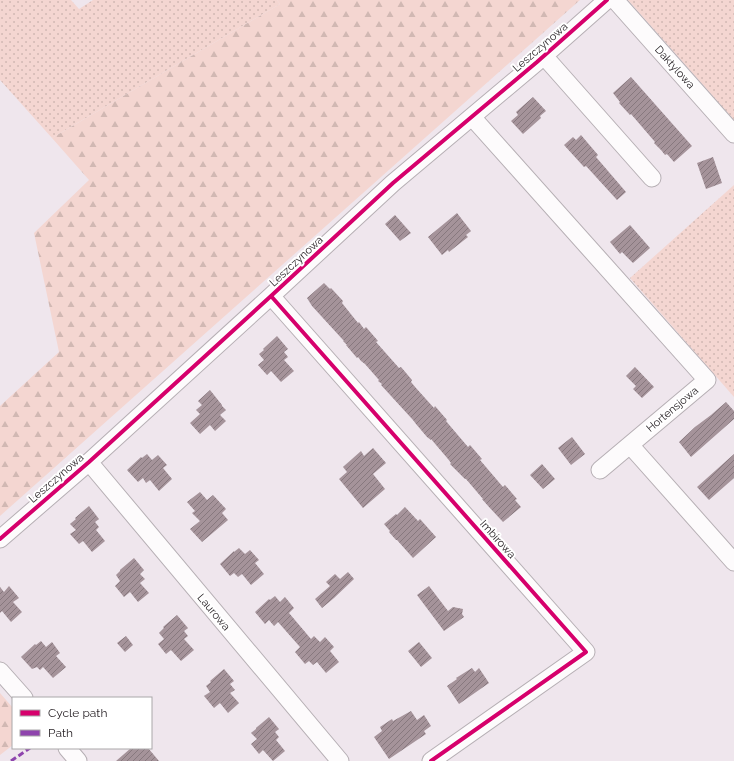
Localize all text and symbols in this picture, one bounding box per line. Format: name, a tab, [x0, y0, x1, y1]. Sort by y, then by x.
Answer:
street label: Leszczynowa	[510, 20, 570, 75]
street label: Daktylowa	[652, 43, 697, 92]
street label: Leszczynowa	[267, 233, 326, 289]
street label: Hortensjowa	[644, 384, 701, 435]
street label: Leszczynowa	[26, 451, 86, 506]
street label: Imbirowa	[477, 518, 518, 561]
street label: Laurowa	[195, 591, 233, 633]
legend	[12, 697, 152, 749]
text: Cycle path	[48, 706, 107, 720]
text: Path	[48, 726, 73, 740]

